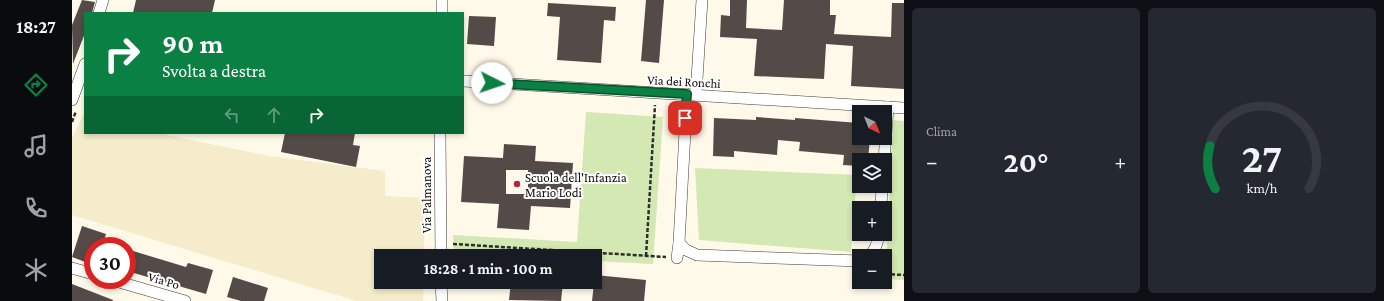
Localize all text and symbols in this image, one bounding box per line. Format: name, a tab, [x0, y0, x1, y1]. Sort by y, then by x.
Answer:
text: 18:27	[16, 17, 56, 37]
icon: right	[96, 28, 148, 80]
text: 90 m	[162, 28, 223, 59]
text: Svolta a destra	[162, 61, 266, 81]
position arrow	[471, 62, 513, 104]
icon: directions	[22, 71, 50, 99]
street label: Via dei Ronchi	[647, 72, 722, 91]
pin	[668, 101, 702, 135]
icon: left	[221, 104, 243, 126]
icon: ahead	[263, 104, 285, 126]
icon: right	[305, 104, 327, 126]
north arrow	[852, 105, 892, 145]
map controls	[852, 105, 892, 289]
icon: arrive	[674, 107, 696, 129]
text: Clima	[926, 124, 957, 139]
icon: music	[22, 132, 50, 160]
text: 27	[1242, 134, 1282, 180]
text: 20°	[1003, 145, 1049, 178]
text: −	[926, 149, 938, 174]
text: +	[1114, 149, 1126, 174]
button: layers	[852, 153, 892, 193]
street label: Via Palmanova	[419, 157, 434, 233]
place label: Scuola dell'Infanzia Mario Lodi	[525, 170, 627, 200]
marker: Scuola dell'Infanzia Mario Lodi	[512, 179, 522, 189]
text: km/h	[1247, 179, 1278, 195]
icon: phone	[22, 194, 50, 222]
button: +	[852, 201, 892, 241]
speed limit sign: 30	[84, 237, 136, 289]
button: −	[852, 249, 892, 289]
icon: climate	[22, 256, 50, 284]
text: 18:28 · 1 min · 100 m	[424, 261, 552, 277]
street label: Via Po	[147, 269, 181, 292]

